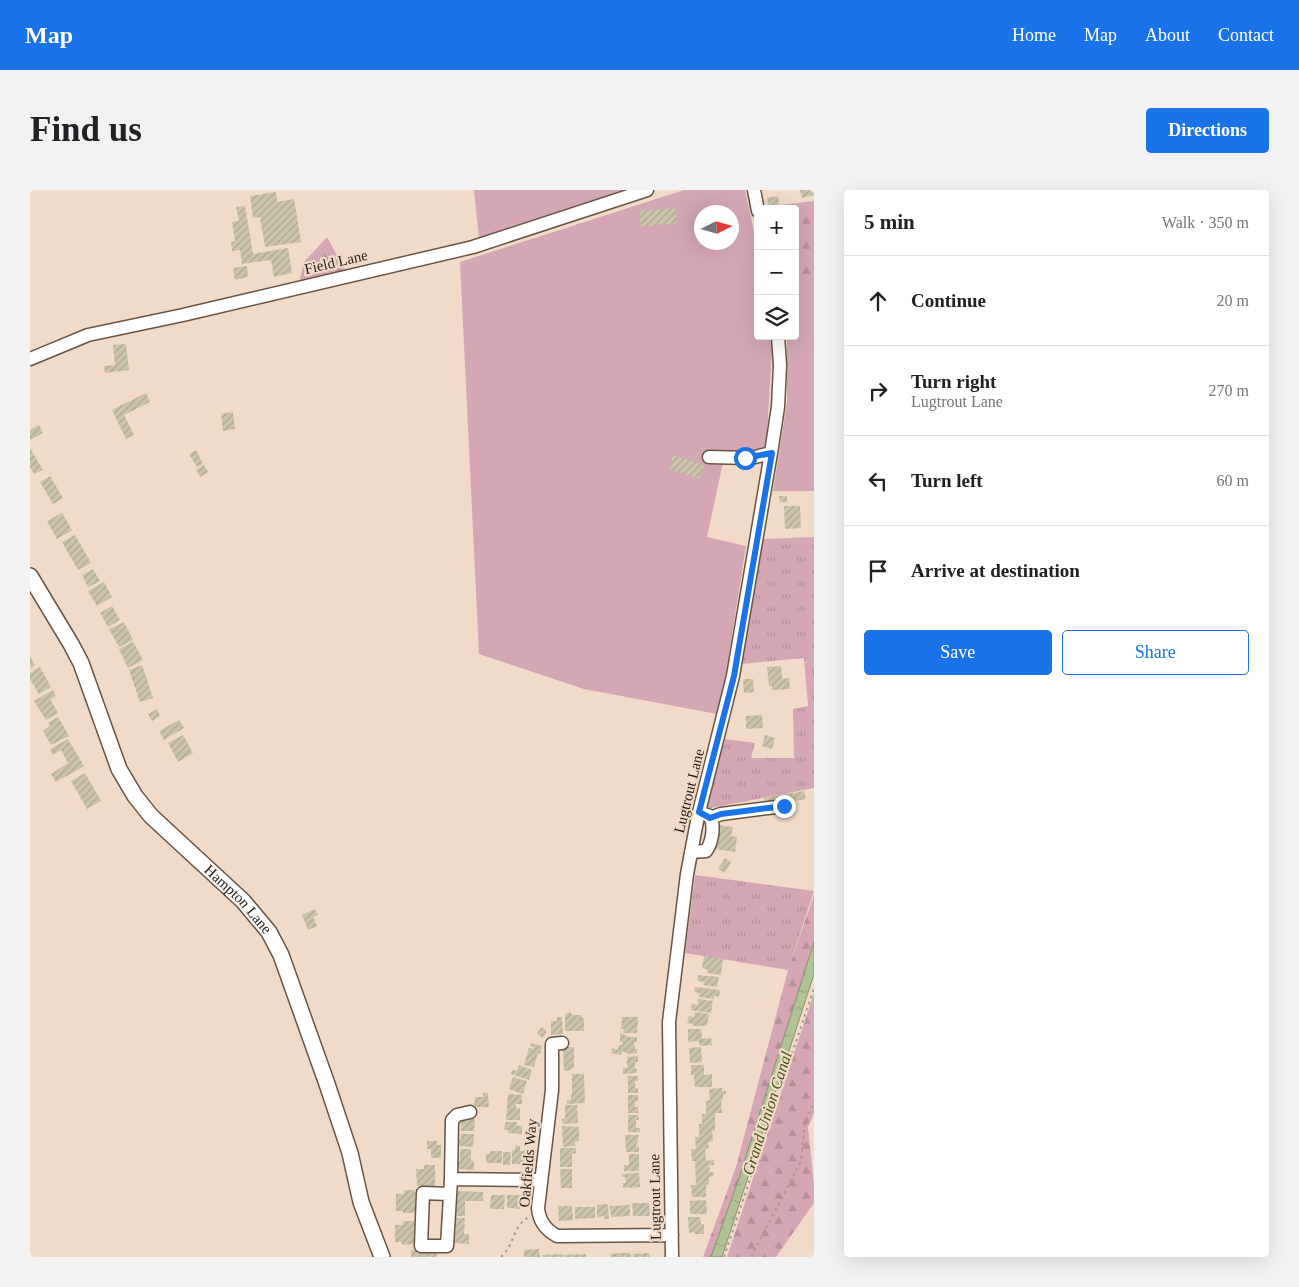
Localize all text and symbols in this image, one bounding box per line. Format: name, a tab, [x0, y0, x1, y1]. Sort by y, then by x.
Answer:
text: Map	[25, 22, 73, 48]
text: Home	[1012, 25, 1056, 45]
text: Map	[1084, 25, 1117, 45]
text: About	[1145, 25, 1190, 45]
text: Contact	[1218, 25, 1274, 45]
button: Directions	[1146, 108, 1269, 153]
text: Find us	[30, 110, 142, 149]
north arrow	[694, 205, 739, 250]
map controls	[754, 205, 799, 340]
button: +	[754, 205, 799, 250]
text: 5 min	[864, 210, 915, 234]
text: Walk · 350 m	[1162, 214, 1249, 231]
street label: Field Lane	[303, 247, 370, 277]
button: −	[754, 250, 799, 295]
icon: ahead	[864, 287, 892, 315]
text: Continue	[911, 290, 986, 311]
text: 20 m	[1217, 292, 1249, 309]
button: layers	[754, 295, 799, 340]
text: Turn right	[911, 371, 996, 392]
icon: right	[864, 377, 892, 405]
text: 270 m	[1209, 382, 1249, 399]
text: Lugtrout Lane	[911, 393, 1003, 410]
route start	[734, 447, 757, 470]
icon: left	[864, 467, 892, 495]
text: Turn left	[911, 470, 983, 491]
text: 60 m	[1217, 472, 1249, 489]
icon: arrive	[864, 557, 892, 585]
text: Arrive at destination	[911, 560, 1080, 581]
button: Save	[864, 630, 1052, 675]
button: Share	[1062, 630, 1249, 675]
street label: Lugtrout Lane	[671, 747, 707, 835]
route end	[773, 795, 796, 818]
street label: Hampton Lane	[201, 862, 275, 937]
water label: Grand Union Canal	[739, 1049, 795, 1177]
street label: Oakfields Way	[516, 1118, 540, 1208]
street label: Lugtrout Lane	[646, 1153, 664, 1240]

